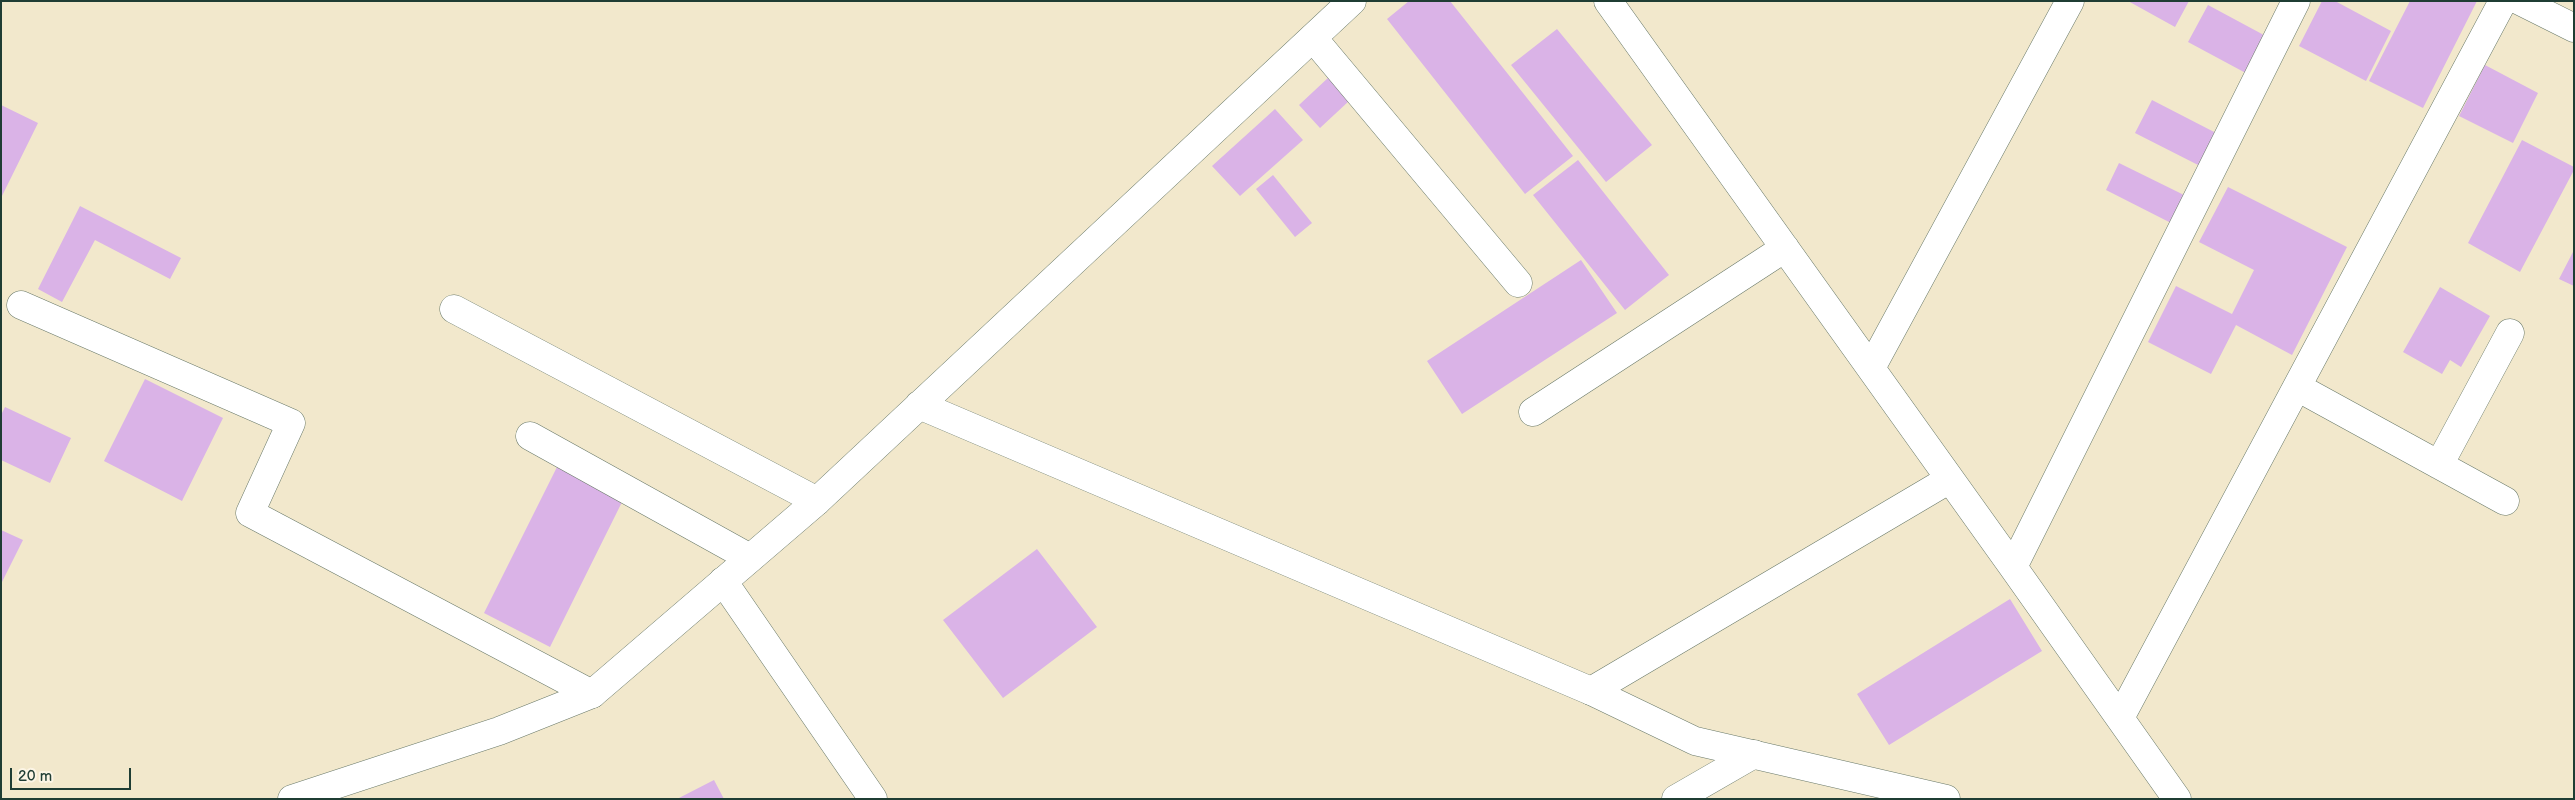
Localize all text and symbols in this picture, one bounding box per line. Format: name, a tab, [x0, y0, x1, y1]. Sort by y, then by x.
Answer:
scale bar	[12, 758, 134, 790]
text: 20 m	[18, 767, 52, 786]

